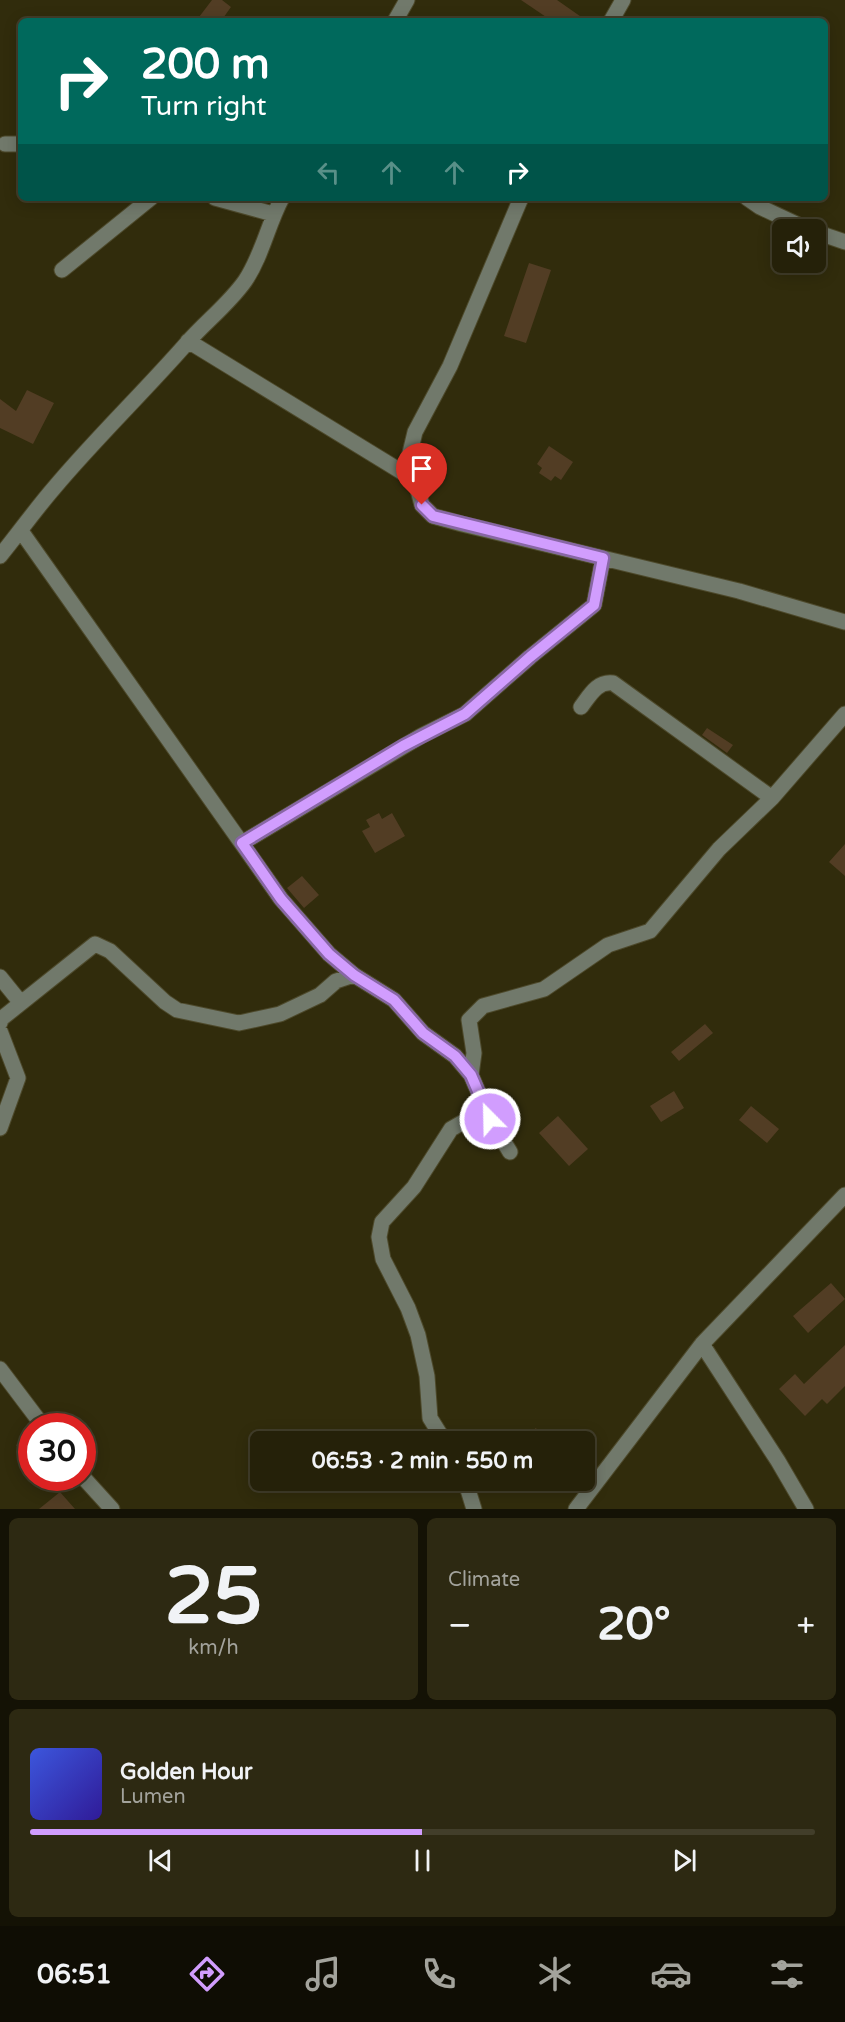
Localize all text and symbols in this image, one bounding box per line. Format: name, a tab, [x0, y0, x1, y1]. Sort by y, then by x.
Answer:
text: 200 m	[141, 39, 270, 90]
icon: right	[42, 42, 120, 120]
text: Turn right	[141, 90, 267, 123]
icon: left	[312, 156, 345, 189]
icon: ahead	[375, 156, 408, 189]
icon: ahead	[438, 156, 471, 189]
icon: right	[501, 156, 534, 189]
map controls	[772, 219, 826, 273]
button: sound	[772, 219, 826, 273]
pin	[396, 443, 447, 505]
icon: arrive	[405, 452, 438, 485]
position arrow	[458, 1087, 522, 1151]
speed limit sign: 30	[18, 1413, 96, 1491]
text: 06:53 · 2 min · 550 m	[312, 1448, 533, 1474]
text: 25	[165, 1550, 262, 1644]
text: Climate	[448, 1568, 520, 1592]
text: 20°	[597, 1598, 671, 1652]
text: −	[448, 1606, 472, 1645]
text: +	[796, 1606, 815, 1645]
text: km/h	[188, 1636, 239, 1660]
text: Golden Hour	[120, 1759, 252, 1785]
text: Lumen	[120, 1785, 186, 1809]
icon: previous	[144, 1844, 177, 1877]
icon: pause	[406, 1844, 439, 1877]
icon: next	[668, 1844, 701, 1877]
icon: directions	[186, 1953, 228, 1995]
icon: music	[302, 1953, 344, 1995]
icon: phone	[418, 1953, 460, 1995]
icon: climate	[534, 1953, 576, 1995]
icon: car	[650, 1953, 692, 1995]
icon: filters	[766, 1953, 808, 1995]
text: 06:51	[37, 1958, 112, 1991]

